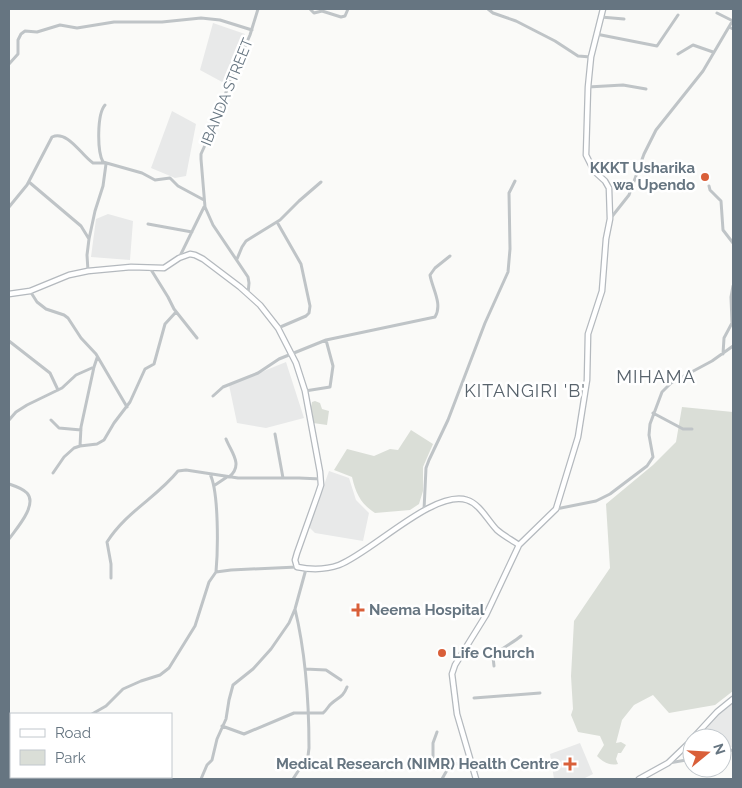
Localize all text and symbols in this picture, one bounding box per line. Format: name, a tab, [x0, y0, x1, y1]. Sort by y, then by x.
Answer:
street label: IBANDA STREET	[197, 36, 257, 148]
place label: KKKT Usharika wa Upendo	[590, 159, 695, 194]
marker: KKKT Usharika wa Upendo	[699, 171, 711, 183]
district label: MIHAMA	[616, 366, 696, 387]
district label: KITANGIRI 'B'	[464, 380, 586, 401]
place label: Neema Hospital	[369, 601, 485, 619]
marker: Neema Hospital	[351, 603, 365, 617]
place label: Life Church	[452, 644, 534, 662]
marker: Life Church	[436, 647, 448, 659]
legend	[10, 713, 172, 778]
text: Road	[55, 724, 91, 742]
north arrow	[682, 728, 732, 778]
text: N	[710, 741, 729, 757]
text: Park	[55, 749, 86, 767]
place label: Medical Research (NIMR) Health Centre	[276, 755, 559, 773]
marker: Medical Research (NIMR) Health Centre	[563, 757, 577, 771]

